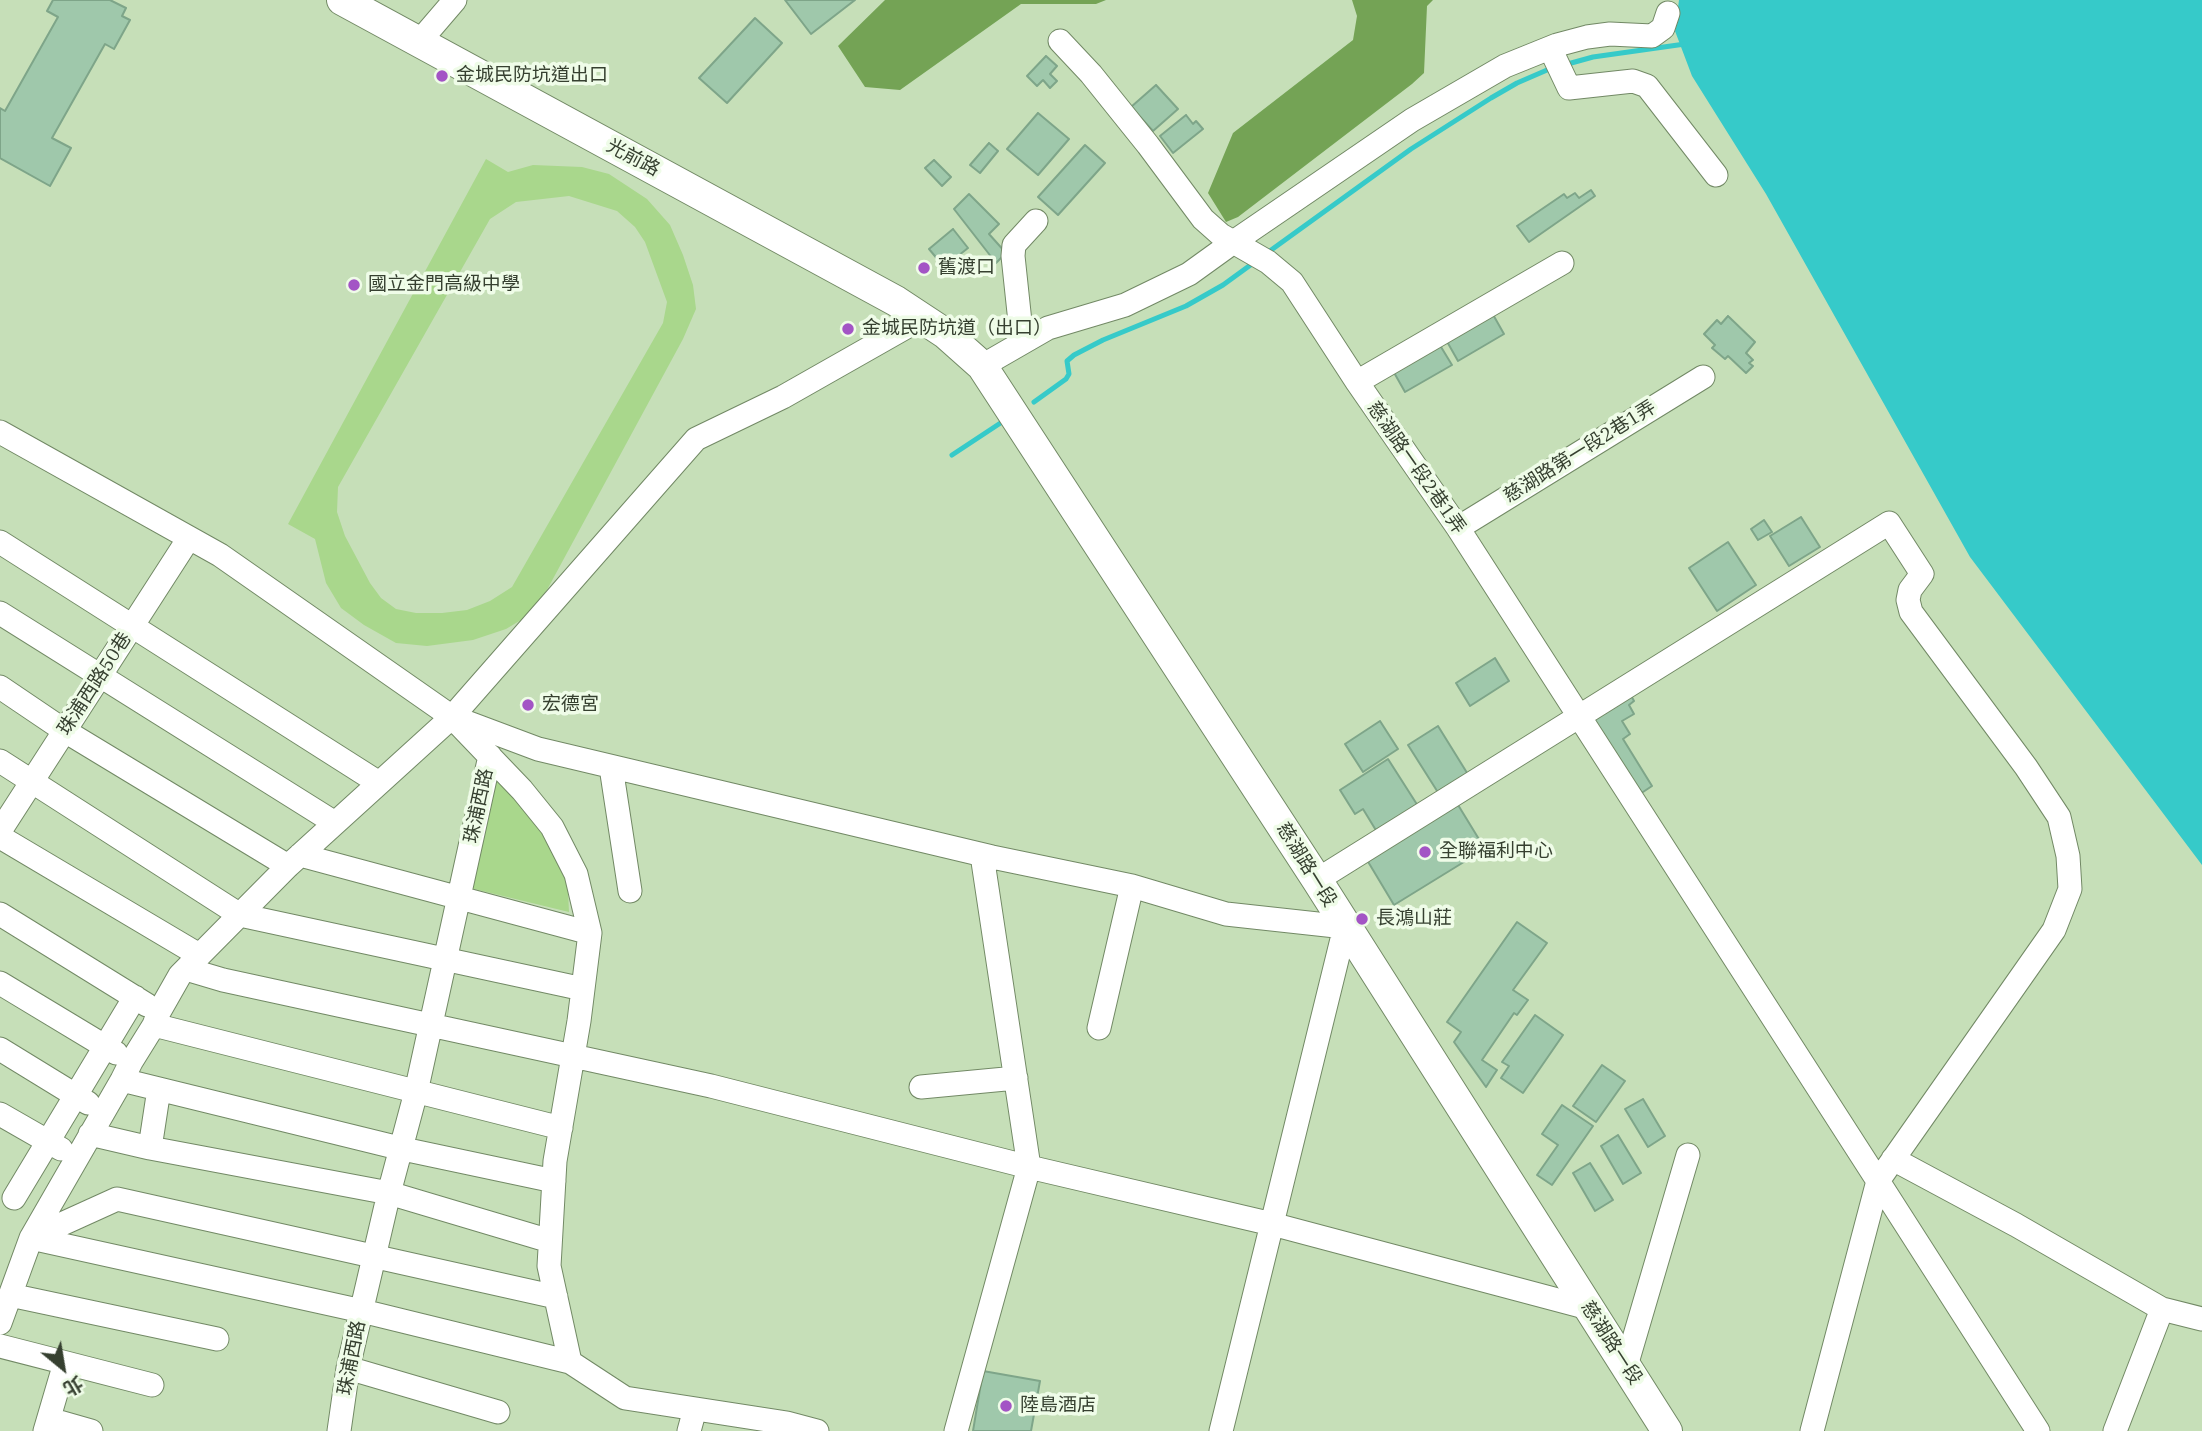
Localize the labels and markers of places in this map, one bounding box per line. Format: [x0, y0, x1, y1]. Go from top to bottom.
place label: 金城民防坑道出口 [456, 65, 608, 87]
marker: 金城民防坑道出口 [434, 68, 450, 84]
place label: 舊渡口 [938, 257, 995, 279]
marker: 舊渡口 [916, 260, 932, 276]
place label: 國立金門高級中學 [368, 274, 520, 296]
marker: 國立金門高級中學 [346, 277, 362, 293]
place label: 金城民防坑道（出口） [862, 318, 1052, 340]
marker: 金城民防坑道（出口） [840, 321, 856, 337]
place label: 宏德宮 [542, 694, 599, 716]
marker: 宏德宮 [520, 697, 536, 713]
place label: 全聯福利中心 [1439, 841, 1553, 863]
marker: 全聯福利中心 [1417, 844, 1433, 860]
place label: 長鴻山莊 [1376, 908, 1452, 930]
marker: 長鴻山莊 [1354, 911, 1370, 927]
place label: 陸島酒店 [1020, 1395, 1096, 1417]
marker: 陸島酒店 [998, 1398, 1014, 1414]

